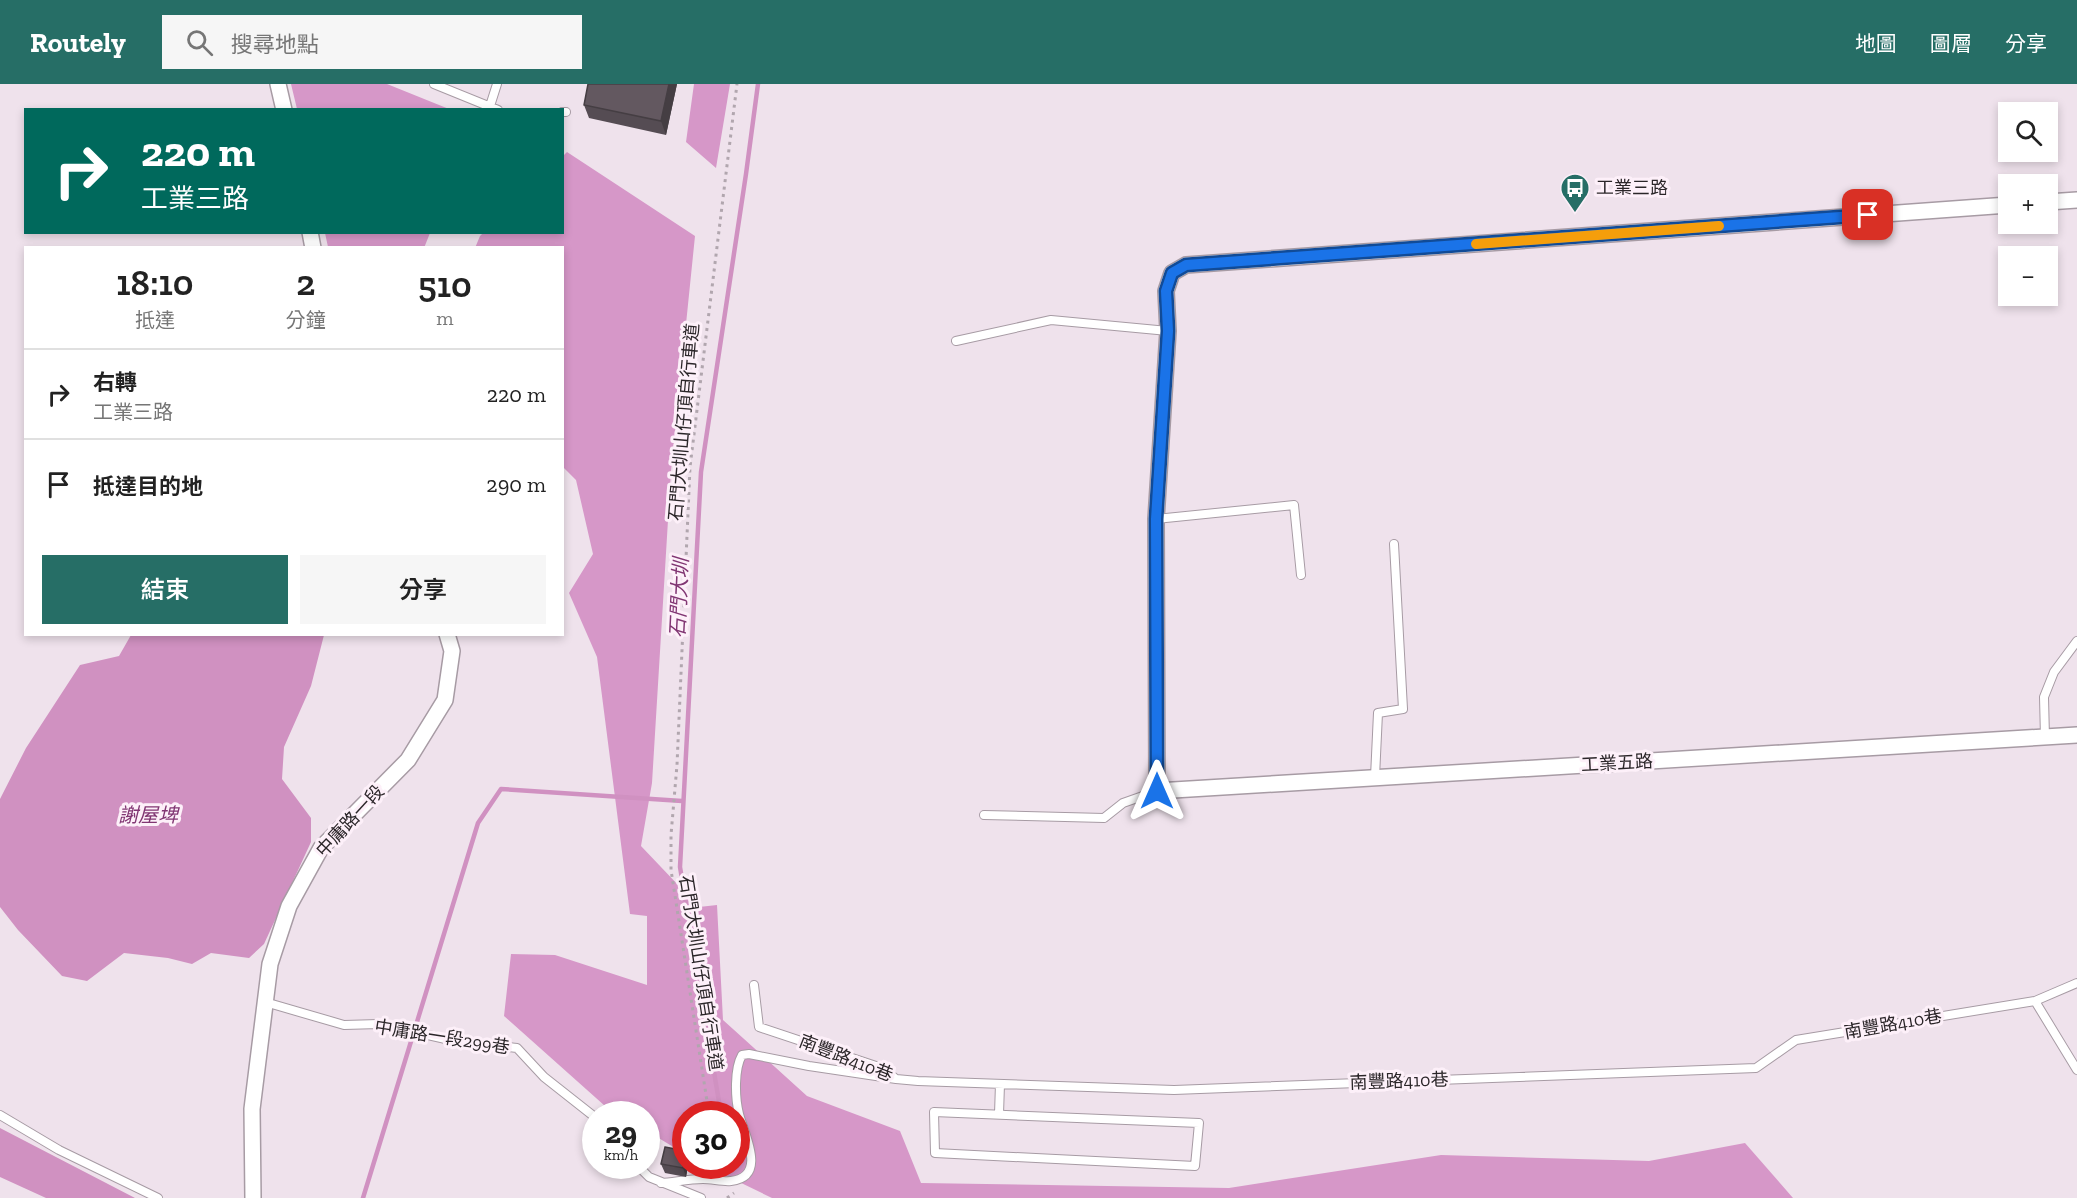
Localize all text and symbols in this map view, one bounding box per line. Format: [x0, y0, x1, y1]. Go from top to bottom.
search box [162, 15, 582, 69]
text: Routely [30, 26, 126, 59]
icon: search [183, 26, 216, 59]
text: 搜尋地點 [231, 31, 319, 58]
text: 地圖 [1855, 31, 1897, 56]
text: 圖層 [1930, 31, 1972, 56]
text: 分享 [2005, 31, 2047, 56]
map controls [1998, 102, 2058, 306]
button: search [1998, 102, 2058, 162]
text: 220 m [141, 126, 255, 177]
icon: right [42, 132, 120, 210]
bus stop icon: 工業三路 [1559, 172, 1591, 214]
button: + [1998, 174, 2058, 234]
place label: 工業三路 [1596, 177, 1668, 199]
text: 工業三路 [141, 183, 249, 215]
pin [1842, 189, 1893, 240]
icon: arrive [1851, 198, 1884, 231]
button: − [1998, 246, 2058, 306]
text: 18:10 [116, 261, 194, 304]
text: 2 [296, 261, 315, 304]
text: 510 [418, 263, 472, 306]
text: m [436, 306, 454, 330]
text: 抵達 [135, 308, 175, 332]
text: 分鐘 [286, 308, 326, 332]
street label: 石門大圳山仔頂自行車道 [664, 322, 704, 522]
text: 右轉 [93, 369, 137, 396]
icon: right [42, 378, 75, 411]
text: 220 m [487, 381, 546, 408]
text: 工業三路 [93, 400, 173, 424]
icon: arrive [42, 468, 75, 501]
text: 290 m [486, 471, 546, 498]
text: 抵達目的地 [93, 473, 203, 500]
water label: 石門大圳 [665, 554, 693, 639]
button: 結束 [42, 555, 288, 624]
button: 分享 [300, 555, 546, 624]
street label: 工業五路 [1580, 750, 1654, 776]
position arrow [1125, 759, 1189, 823]
street label: 中庸路一段 [311, 781, 389, 861]
water label: 謝屋埤 [118, 803, 180, 827]
street label: 石門大圳山仔頂自行車道 [675, 873, 727, 1073]
street label: 南豐路410巷 [1842, 1005, 1944, 1043]
street label: 中庸路一段299巷 [373, 1015, 511, 1059]
street label: 南豐路410巷 [796, 1030, 896, 1086]
street label: 南豐路410巷 [1349, 1068, 1449, 1094]
speed limit sign: 30 [672, 1101, 750, 1179]
text: 29 [605, 1115, 637, 1151]
text: km/h [604, 1146, 638, 1164]

